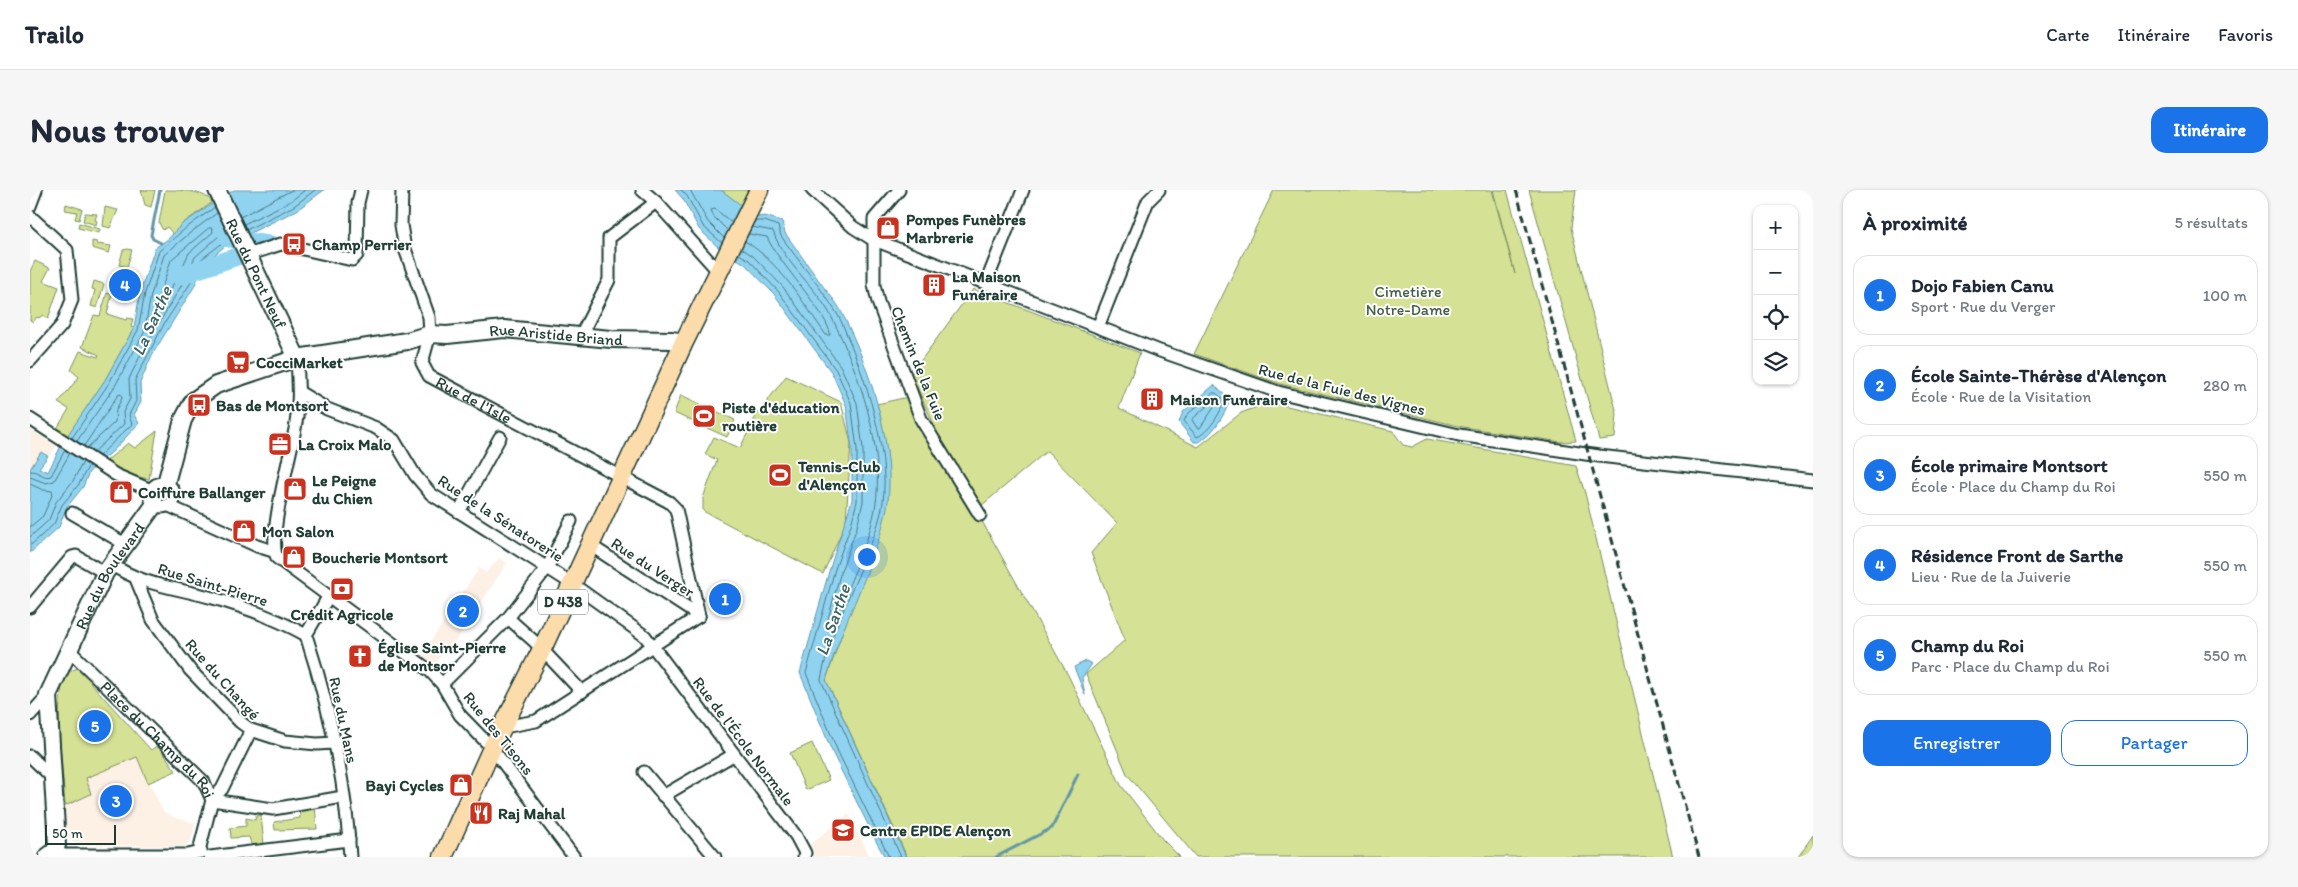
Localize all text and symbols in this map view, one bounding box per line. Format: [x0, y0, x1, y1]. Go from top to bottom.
text: Trailo [25, 20, 84, 49]
text: Carte [2046, 24, 2090, 46]
text: Itinéraire [2118, 24, 2190, 46]
text: Favoris [2218, 24, 2273, 46]
button: Itinéraire [2151, 107, 2268, 153]
text: Nous trouver [30, 109, 224, 151]
map controls [1753, 205, 1798, 385]
button: + [1753, 205, 1798, 250]
place label: Pompes Funèbres Marbrerie [906, 210, 1026, 247]
text: À proximité [1863, 210, 1968, 235]
text: 5 résultats [2174, 213, 2248, 232]
street label: Rue du Pont Neuf [222, 215, 291, 332]
shop icon: Pompes Funèbres Marbrerie [875, 215, 901, 241]
bus stop icon: Champ Perrier [281, 231, 307, 257]
place label: Champ Perrier [312, 235, 412, 255]
button: − [1753, 250, 1798, 295]
pin: 4 [109, 266, 141, 304]
place label: La Maison Funéraire [952, 267, 1021, 304]
building icon: La Maison Funéraire [921, 272, 947, 298]
text: Dojo Fabien Canu [1911, 274, 2054, 297]
water label: La Sarthe [127, 282, 178, 359]
park label: Cimetière Notre-Dame [1366, 282, 1450, 319]
text: 1 [1876, 286, 1884, 305]
text: 100 m [2203, 286, 2247, 305]
button: locate [1753, 295, 1798, 340]
text: Sport · Rue du Verger [1911, 297, 2055, 316]
street label: Chemin de la Fuie [887, 303, 950, 423]
street label: Rue Aristide Briand [488, 320, 623, 349]
button: layers [1753, 340, 1798, 385]
supermarket icon: CocciMarket [225, 349, 251, 375]
place label: CocciMarket [256, 353, 343, 372]
street label: Rue de la Fuie des Vignes [1257, 360, 1427, 419]
text: École Sainte-Thérèse d'Alençon [1911, 364, 2166, 387]
street label: Rue de l'Isle [433, 372, 515, 428]
text: 2 [1876, 376, 1884, 395]
text: 280 m [2203, 376, 2247, 395]
building icon: Maison Funéraire [1139, 386, 1165, 412]
text: École · Rue de la Visitation [1911, 387, 2091, 406]
place label: Maison Funéraire [1170, 390, 1288, 409]
bus stop icon: Bas de Montsort [186, 392, 212, 418]
place label: Bas de Montsort [216, 396, 329, 415]
place label: Piste d'éducation routière [722, 398, 840, 435]
sports icon: Piste d'éducation routière [691, 403, 717, 429]
office icon: La Croix Malo [267, 431, 293, 457]
place label: La Croix Malo [298, 435, 391, 454]
text: École primaire Montsort [1911, 454, 2108, 477]
place label: Tennis-Club d'Alençon [797, 457, 880, 495]
sports icon: Tennis-Club d'Alençon [767, 462, 793, 488]
text: 3 [1876, 466, 1884, 485]
text: 550 m [2203, 466, 2247, 485]
place label: Le Peigne du Chien [312, 471, 377, 508]
street label: Rue de la Sénatorerie [434, 471, 567, 566]
shop icon: Le Peigne du Chien [282, 476, 308, 502]
text: École · Place du Champ du Roi [1911, 477, 2116, 496]
shop icon: Coiffure Ballanger [108, 479, 134, 505]
place label: Coiffure Ballanger [138, 483, 266, 503]
street label: Rue du Boulevard [71, 518, 149, 632]
shop icon: Mon Salon [231, 518, 257, 544]
place label: Mon Salon [262, 522, 335, 541]
street label: Rue du Verger [607, 533, 699, 602]
shop icon: Boucherie Montsort [281, 544, 307, 570]
your location [854, 544, 880, 570]
text: Résidence Front de Sarthe [1911, 544, 2123, 567]
place label: Boucherie Montsort [312, 548, 448, 567]
text: 4 [1875, 556, 1885, 575]
text: 550 m [2203, 556, 2247, 575]
street label: Rue Saint-Pierre [156, 559, 270, 610]
text: Lieu · Rue de la Juiverie [1911, 567, 2071, 586]
bank icon: Crédit Agricole [329, 576, 355, 602]
pin: 1 [709, 580, 741, 618]
water label: La Sarthe [811, 580, 856, 658]
road number: D 438 [538, 590, 588, 614]
pin: 2 [447, 592, 479, 630]
place label: Crédit Agricole [291, 605, 394, 625]
text: Champ du Roi [1911, 634, 2024, 657]
street label: Rue du Changé [181, 635, 264, 724]
place label: Église Saint-Pierre de Montsor [378, 638, 507, 675]
church icon: Église Saint-Pierre de Montsor [347, 643, 373, 669]
text: 5 [1876, 646, 1884, 665]
text: 550 m [2203, 646, 2247, 665]
text: Parc · Place du Champ du Roi [1911, 657, 2110, 676]
street label: Rue de l'École Normale [689, 673, 798, 810]
street label: Rue du Mans [325, 675, 362, 765]
street label: Place du Champ du Roi [96, 677, 219, 801]
street label: Rue des Tisons [459, 688, 538, 779]
pin: 5 [79, 707, 111, 745]
button: Enregistrer [1863, 720, 2051, 766]
button: Partager [2061, 720, 2248, 766]
shop icon: Bayi Cycles [448, 772, 474, 798]
place label: Bayi Cycles [366, 776, 444, 796]
pin: 3 [100, 782, 132, 820]
restaurant icon: Raj Mahal [468, 800, 494, 826]
place label: Raj Mahal [498, 804, 566, 824]
school or university icon: Centre EPIDE Alençon [830, 817, 856, 843]
place label: Centre EPIDE Alençon [860, 821, 1012, 841]
scale bar [45, 822, 116, 845]
text: 50 m [52, 825, 83, 842]

